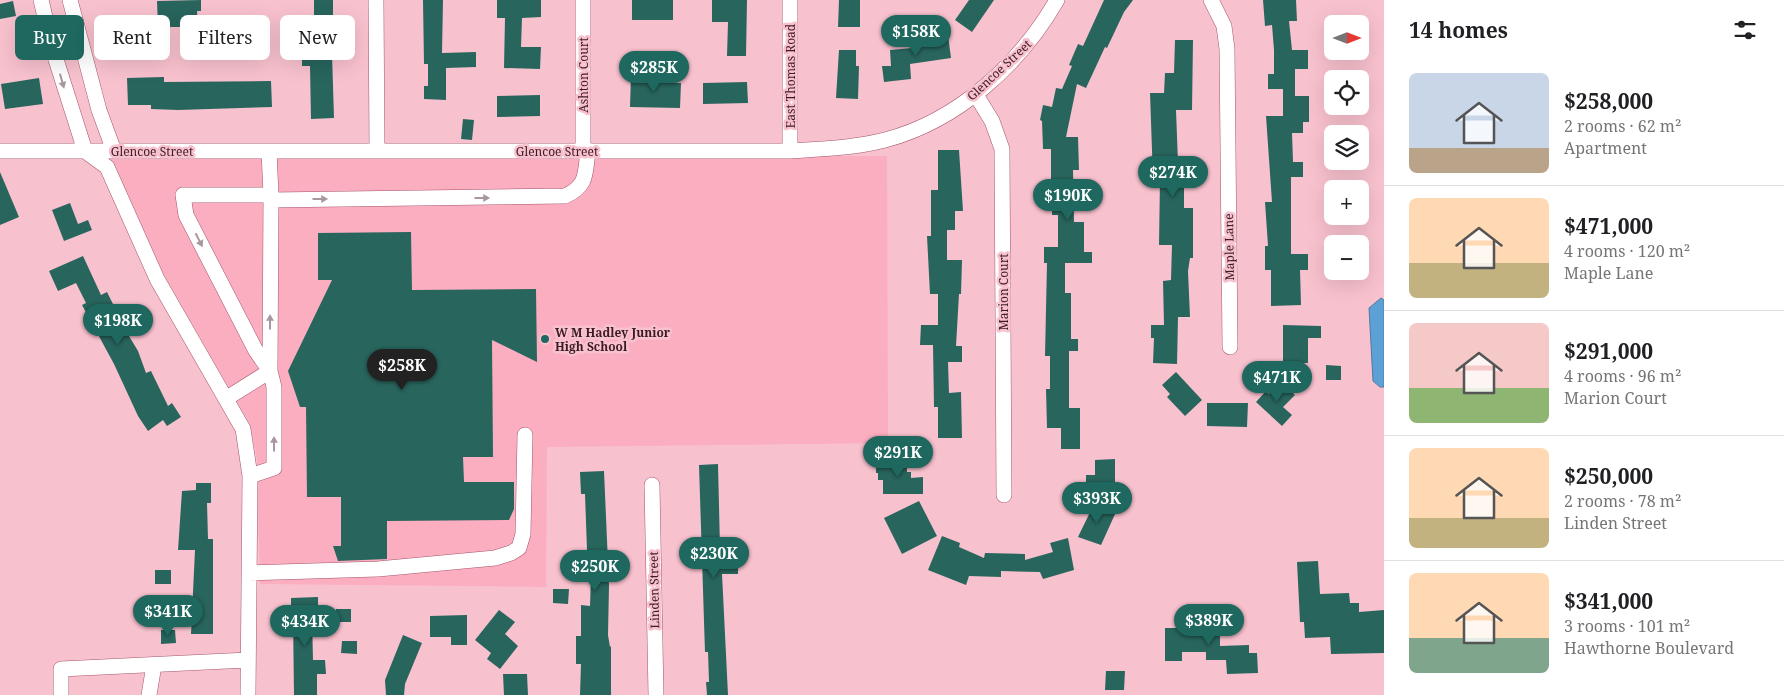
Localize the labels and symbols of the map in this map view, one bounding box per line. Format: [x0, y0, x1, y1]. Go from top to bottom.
pin: $158K [881, 15, 951, 57]
north arrow [1324, 15, 1369, 60]
street label: East Thomas Road [782, 23, 799, 128]
street label: Glencoe Street [963, 36, 1035, 104]
street label: Ashton Court [575, 37, 592, 113]
pin: $285K [619, 51, 689, 93]
one-way arrow [59, 74, 67, 89]
street label: Glencoe Street [111, 143, 193, 160]
street label: Glencoe Street [516, 143, 598, 160]
pin: $274K [1138, 156, 1208, 198]
pin: $190K [1033, 178, 1103, 221]
one-way arrow [474, 194, 490, 202]
one-way arrow [312, 195, 328, 203]
street label: Maple Lane [1220, 213, 1238, 281]
one-way arrow [195, 233, 203, 247]
street label: Marion Court [995, 253, 1012, 331]
pin: $198K [83, 304, 153, 346]
one-way arrow [266, 314, 274, 330]
place label: W M Hadley Junior High School [555, 324, 671, 355]
marker: W M Hadley Junior High School [539, 333, 551, 345]
pin: $258K [367, 348, 437, 391]
pin: $471K [1242, 360, 1312, 403]
one-way arrow [270, 436, 278, 452]
pin: $291K [863, 436, 933, 478]
pin: $393K [1062, 482, 1132, 524]
pin: $230K [679, 536, 749, 579]
pin: $250K [560, 550, 630, 592]
street label: Linden Street [645, 551, 663, 629]
pin: $341K [133, 594, 203, 637]
pin: $434K [270, 604, 340, 647]
pin: $389K [1174, 604, 1244, 646]

